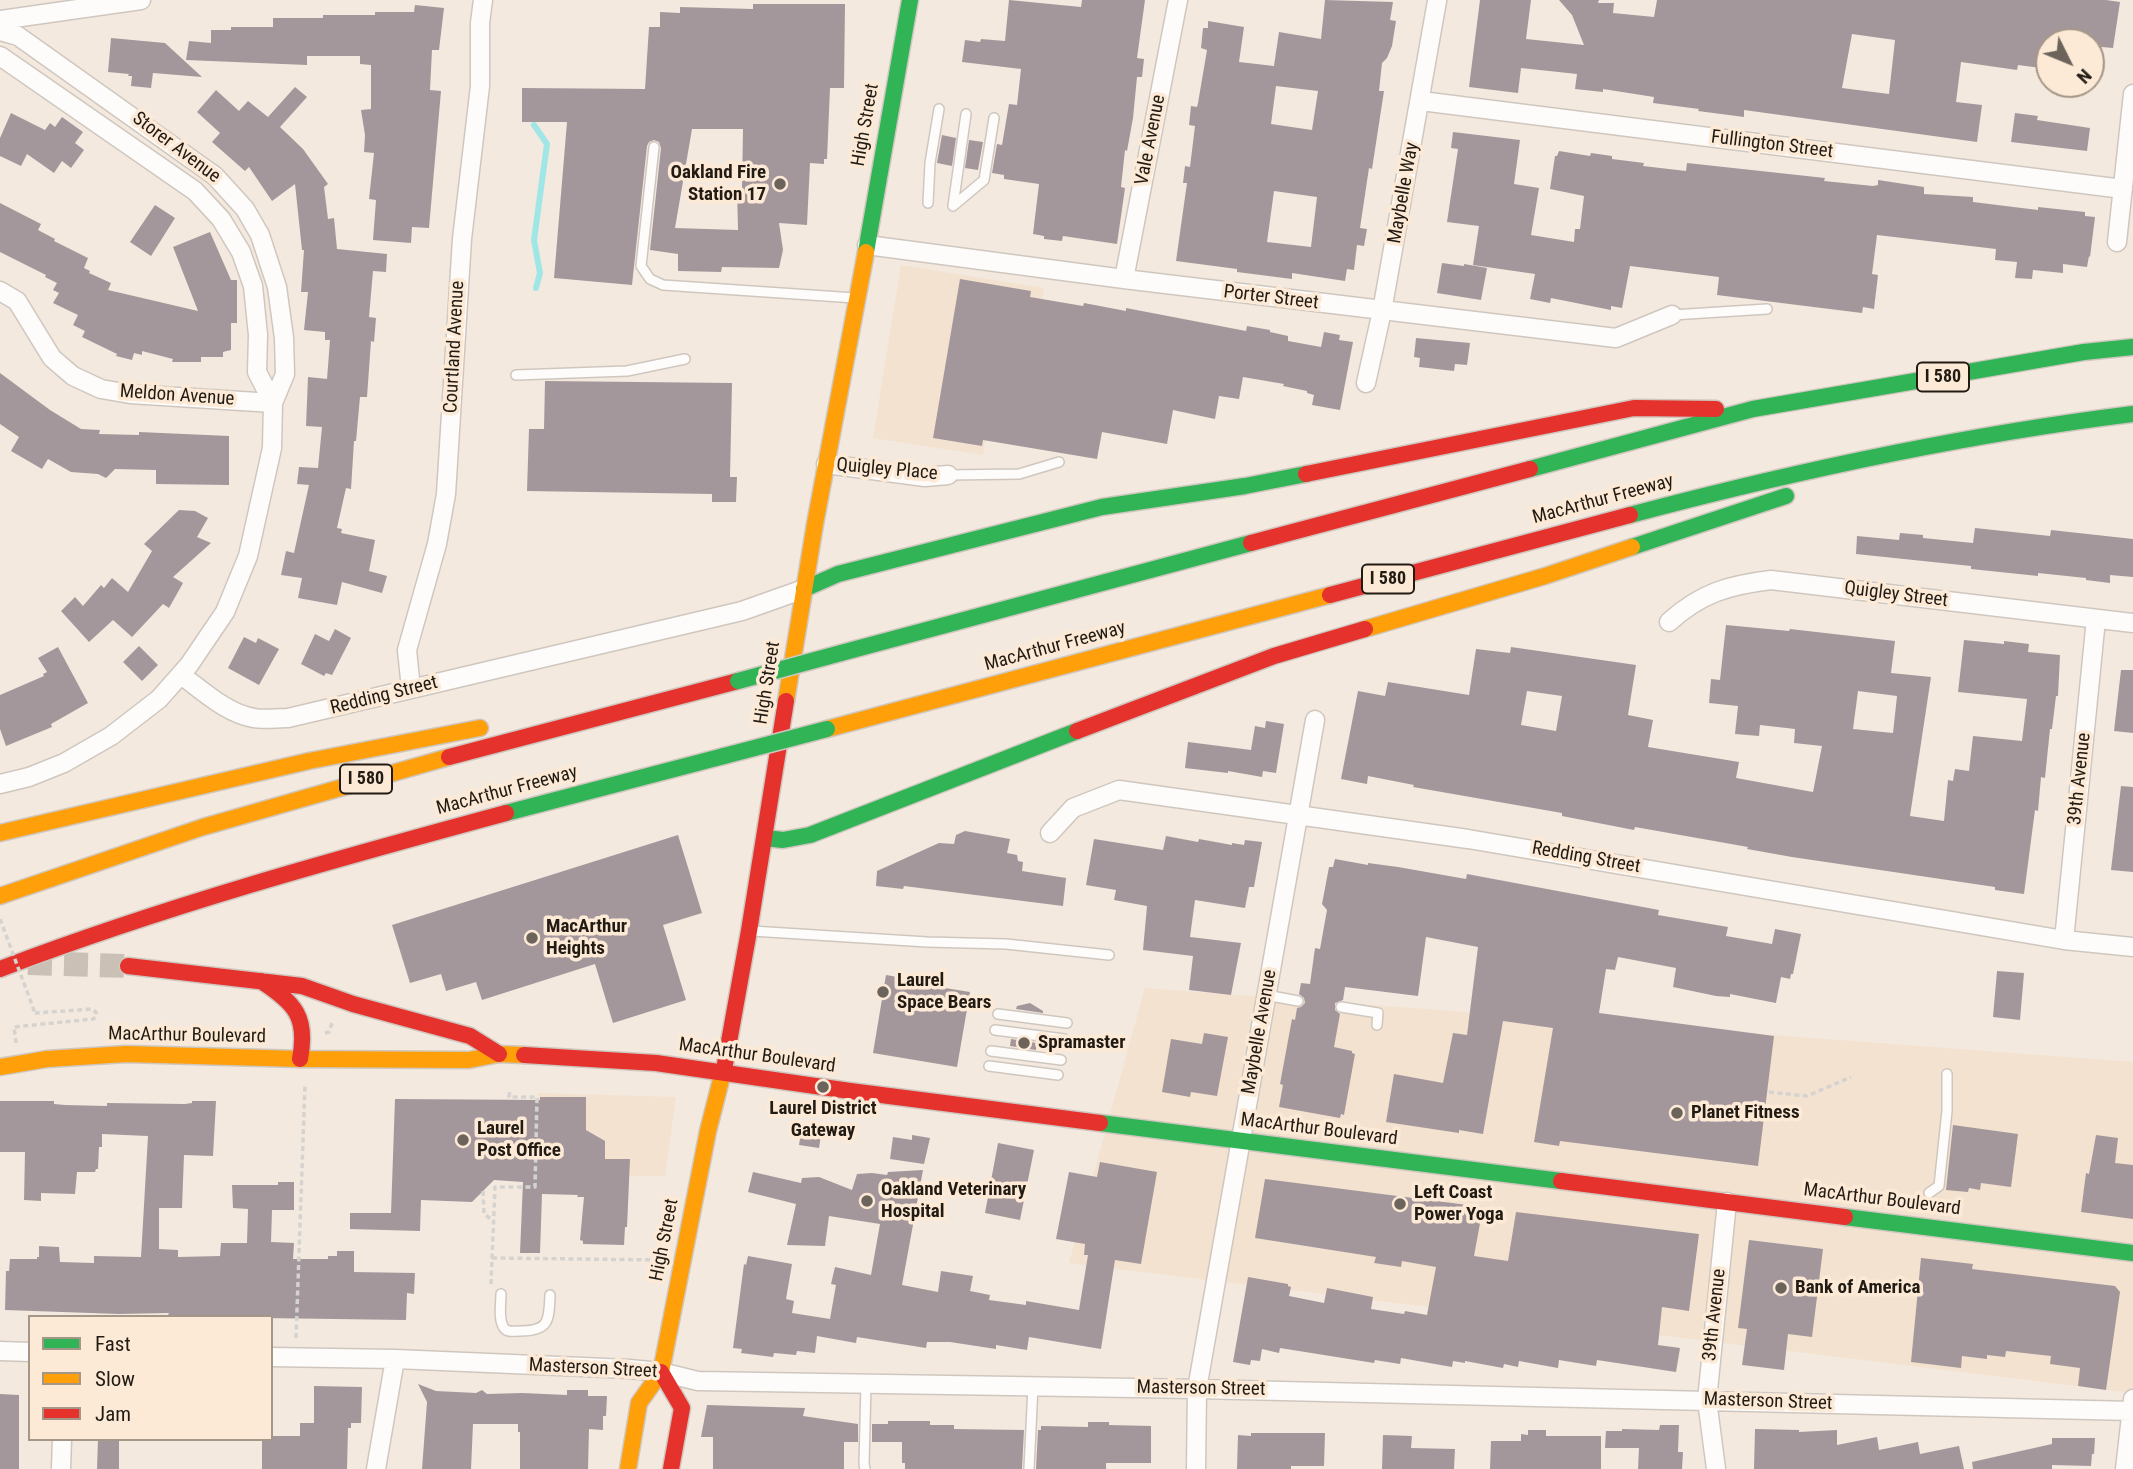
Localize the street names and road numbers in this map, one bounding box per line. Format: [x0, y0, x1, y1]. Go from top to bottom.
street label: High Street [848, 82, 884, 168]
street label: Vale Avenue [1131, 93, 1171, 187]
street label: Storer Avenue [128, 108, 224, 188]
street label: Fullington Street [1710, 126, 1834, 164]
street label: Maybelle Way [1384, 141, 1424, 245]
street label: Courtland Avenue [440, 280, 470, 414]
street label: Porter Street [1222, 281, 1320, 315]
road number: I 580 [1917, 362, 1969, 391]
street label: Meldon Avenue [119, 381, 235, 411]
street label: Quigley Place [835, 454, 939, 486]
street label: MacArthur Freeway [1530, 470, 1676, 530]
road number: I 580 [1362, 564, 1414, 594]
street label: Quigley Street [1843, 577, 1949, 613]
street label: MacArthur Freeway [982, 617, 1128, 677]
street label: High Street [750, 640, 786, 726]
street label: Redding Street [328, 672, 440, 720]
street label: 39th Avenue [2064, 732, 2096, 826]
street label: MacArthur Freeway [434, 761, 580, 821]
road number: I 580 [340, 764, 392, 794]
street label: Redding Street [1530, 837, 1642, 879]
street label: Maybelle Avenue [1238, 968, 1282, 1096]
street label: MacArthur Boulevard [108, 1023, 266, 1049]
street label: MacArthur Boulevard [677, 1034, 837, 1078]
street label: MacArthur Boulevard [1239, 1109, 1399, 1151]
street label: MacArthur Boulevard [1802, 1179, 1962, 1221]
street label: High Street [646, 1197, 684, 1283]
street label: 39th Avenue [1699, 1268, 1731, 1362]
street label: Masterson Street [528, 1354, 658, 1384]
street label: Masterson Street [1136, 1376, 1266, 1402]
street label: Masterson Street [1703, 1388, 1833, 1416]

